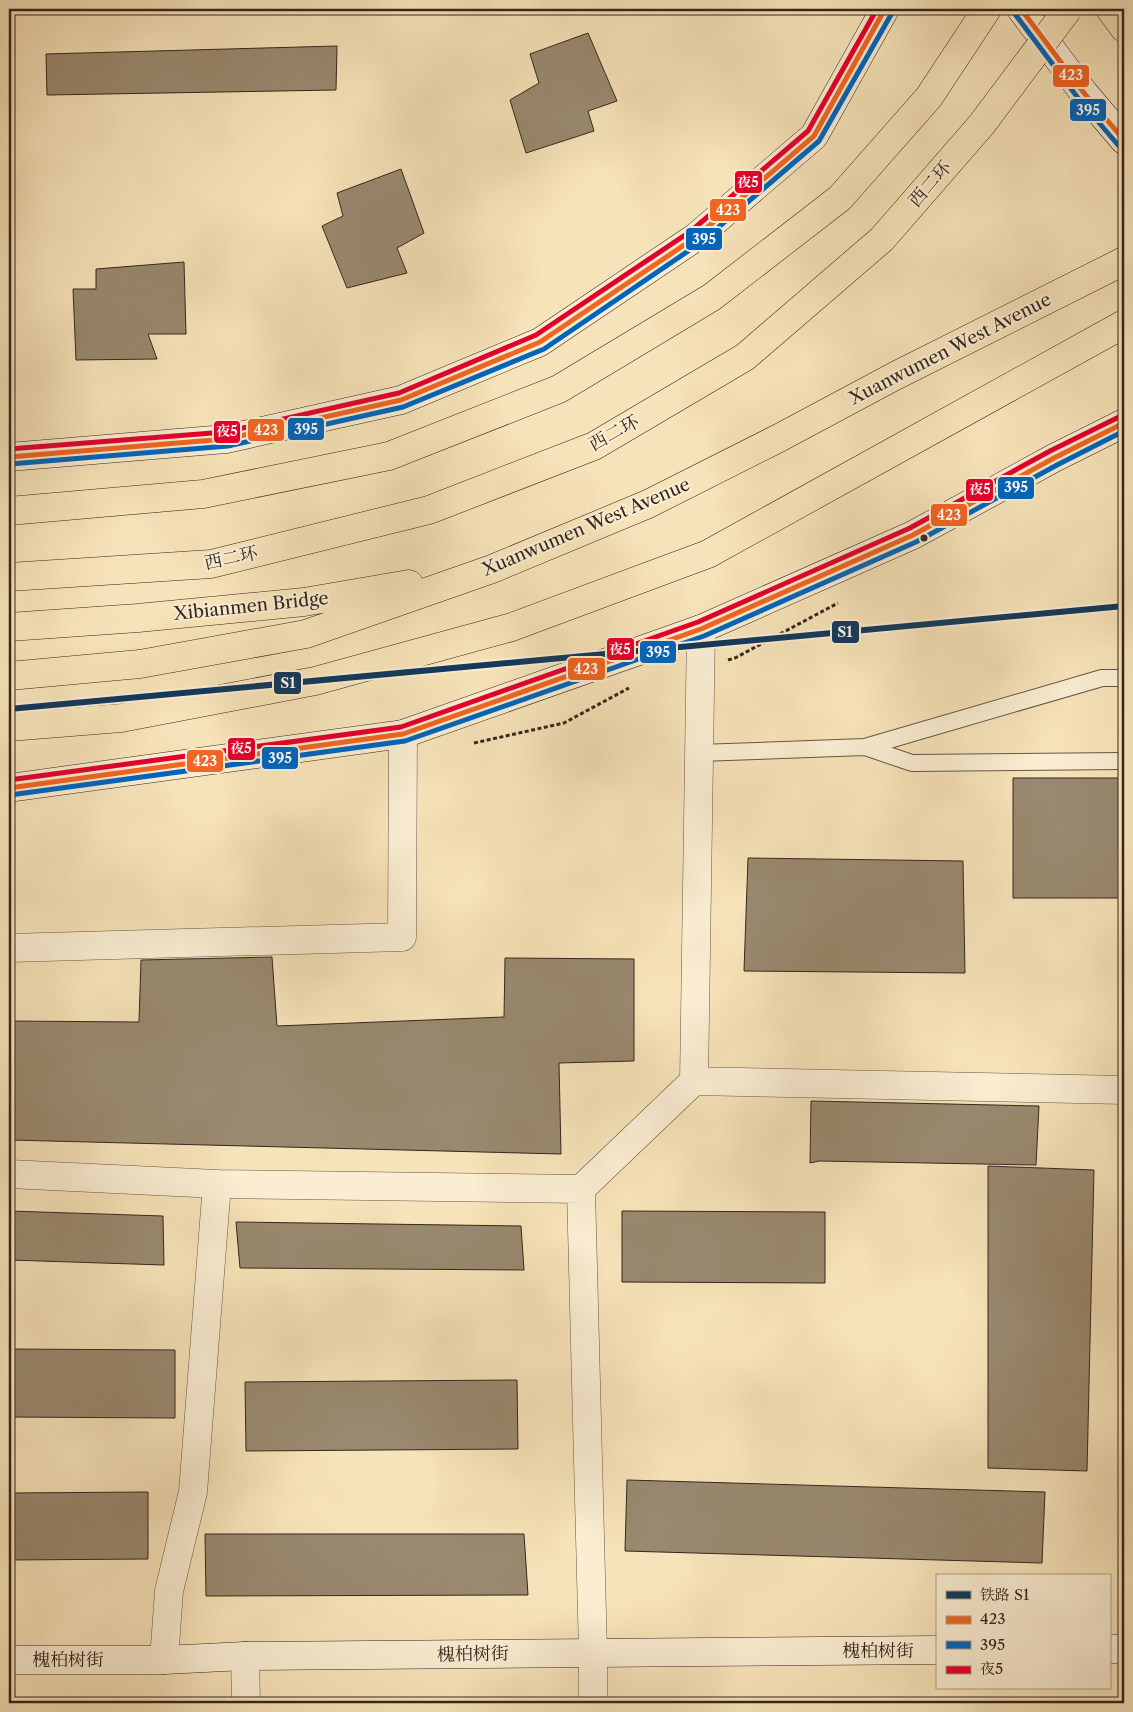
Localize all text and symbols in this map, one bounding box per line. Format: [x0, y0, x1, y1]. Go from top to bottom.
line badge: 423 [1052, 64, 1090, 88]
text: 423 [1059, 66, 1083, 84]
line badge: 395 [1069, 98, 1107, 122]
text: 395 [1076, 101, 1100, 119]
street label: 西二环 [904, 156, 956, 212]
line badge: 夜5 [734, 170, 763, 194]
text: 夜5 [737, 173, 759, 191]
line badge: 423 [709, 198, 747, 222]
text: 423 [716, 201, 740, 219]
line badge: 395 [685, 227, 723, 251]
text: 395 [692, 230, 716, 248]
street label: Xuanwumen West Avenue [844, 288, 1055, 410]
street label: 西二环 [585, 410, 643, 456]
line badge: 395 [287, 417, 325, 441]
line badge: 423 [247, 418, 285, 442]
line badge: 夜5 [213, 420, 241, 444]
text: 395 [294, 420, 318, 438]
text: 423 [254, 421, 278, 439]
text: 夜5 [216, 422, 238, 440]
street label: Xuanwumen West Avenue [478, 473, 693, 581]
line badge: 395 [997, 476, 1035, 500]
line badge: 夜5 [965, 478, 994, 502]
text: 395 [1004, 478, 1028, 496]
text: 夜5 [969, 480, 991, 498]
line badge: 423 [930, 503, 968, 527]
text: 423 [937, 506, 961, 524]
unlabelled marker [919, 533, 929, 543]
street label: 西二环 [202, 542, 260, 574]
street label: Xibianmen Bridge [171, 587, 330, 625]
line badge: S1 [831, 620, 860, 644]
text: S1 [837, 623, 853, 641]
line badge: 夜5 [606, 637, 635, 661]
text: 夜5 [609, 640, 631, 658]
line badge: 395 [639, 640, 677, 664]
text: 395 [646, 643, 670, 661]
line badge: 423 [567, 657, 606, 681]
text: 423 [574, 660, 598, 678]
line badge: S1 [273, 671, 302, 695]
text: S1 [280, 674, 296, 692]
line badge: 夜5 [227, 737, 256, 761]
text: 夜5 [230, 739, 252, 757]
line badge: 395 [261, 746, 299, 770]
line badge: 423 [186, 749, 224, 773]
text: 395 [268, 749, 292, 767]
text: 423 [193, 752, 217, 770]
legend [936, 1574, 1110, 1690]
text: 铁路 S1 [980, 1585, 1030, 1604]
text: 423 [980, 1609, 1006, 1628]
text: 395 [980, 1635, 1005, 1654]
street label: 槐柏树街 [842, 1640, 914, 1662]
street label: 槐柏树街 [437, 1642, 509, 1666]
street label: 槐柏树街 [32, 1649, 104, 1671]
text: 夜5 [980, 1659, 1003, 1678]

